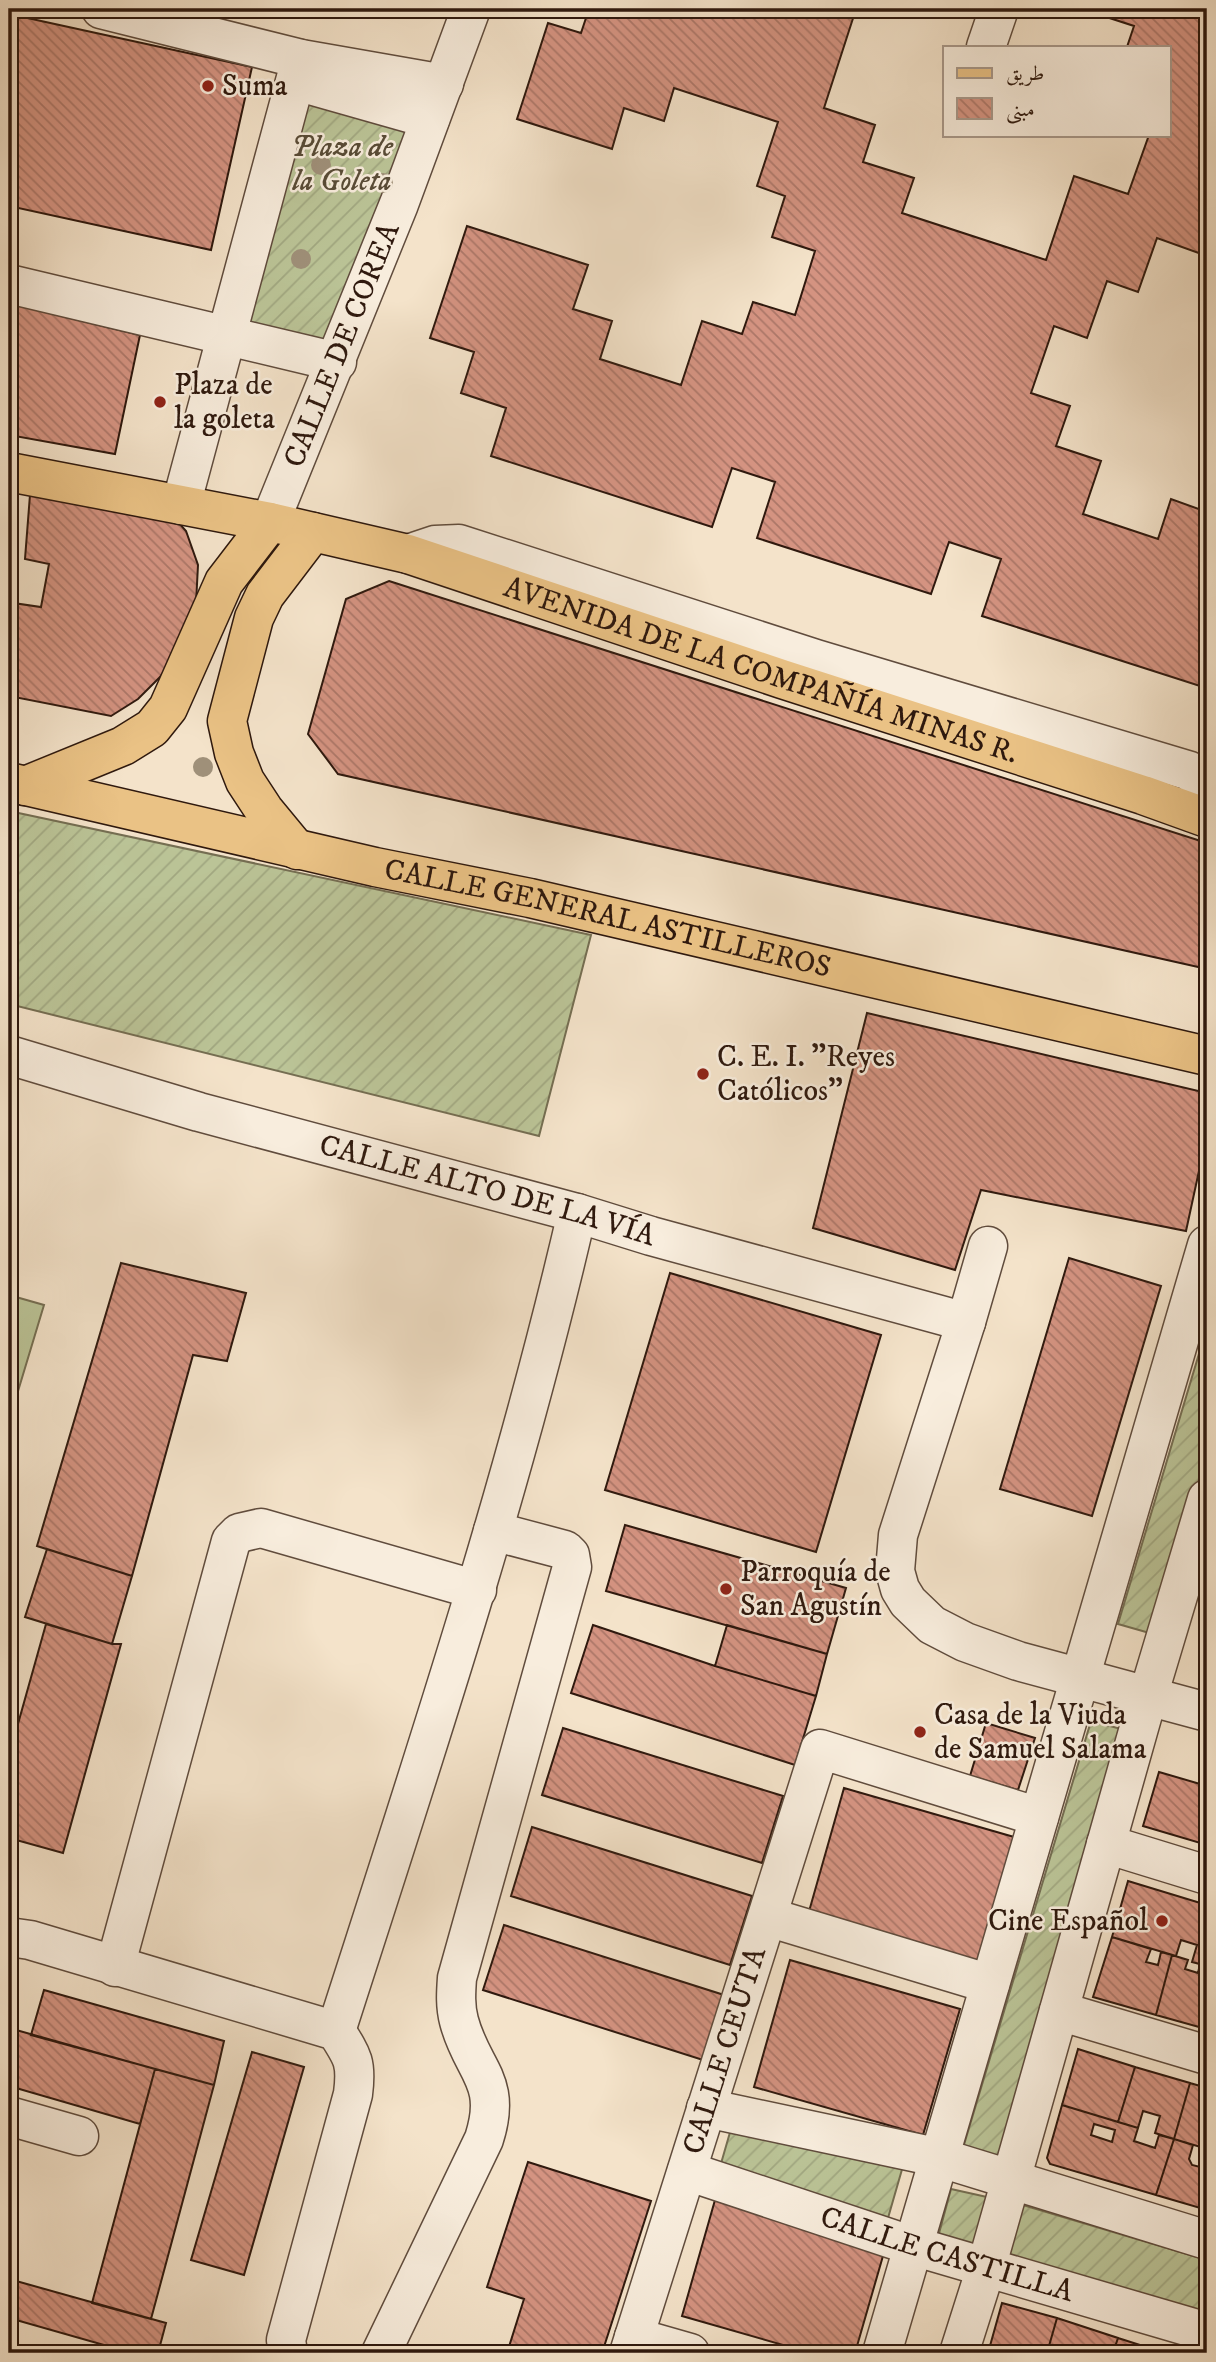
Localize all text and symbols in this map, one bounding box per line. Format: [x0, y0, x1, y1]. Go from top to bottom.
legend [943, 46, 1170, 136]
text: طريق [1006, 61, 1044, 87]
place label: Suma [222, 68, 288, 105]
marker: Suma [200, 78, 216, 94]
text: مبنى [1006, 97, 1035, 124]
park label: Plaza de la Goleta [291, 129, 394, 200]
street label: CALLE DE COREA [276, 216, 408, 473]
place label: Plaza de la goleta [174, 367, 275, 438]
marker: Plaza de la goleta [152, 394, 168, 410]
street label: AVENIDA DE LA COMPAÑÍA MINAS R. [499, 569, 1023, 772]
street label: CALLE GENERAL ASTILLEROS [381, 851, 835, 986]
place label: C. E. I. "Reyes Católicos" [717, 1039, 895, 1110]
marker: C. E. I. "Reyes Católicos" [695, 1066, 711, 1082]
street label: CALLE ALTO DE LA VÍA [315, 1126, 660, 1255]
place label: Parroquía de San Agustín [740, 1554, 891, 1625]
marker: Parroquía de San Agustín [718, 1581, 734, 1597]
place label: Casa de la Viuda de Samuel Salama [934, 1697, 1147, 1768]
marker: Casa de la Viuda de Samuel Salama [912, 1724, 928, 1740]
place label: Cine Español [988, 1903, 1148, 1940]
marker: Cine Español [1154, 1913, 1170, 1929]
street label: CALLE CEUTA [674, 1942, 775, 2159]
street label: CALLE CASTILLA [816, 2198, 1079, 2311]

